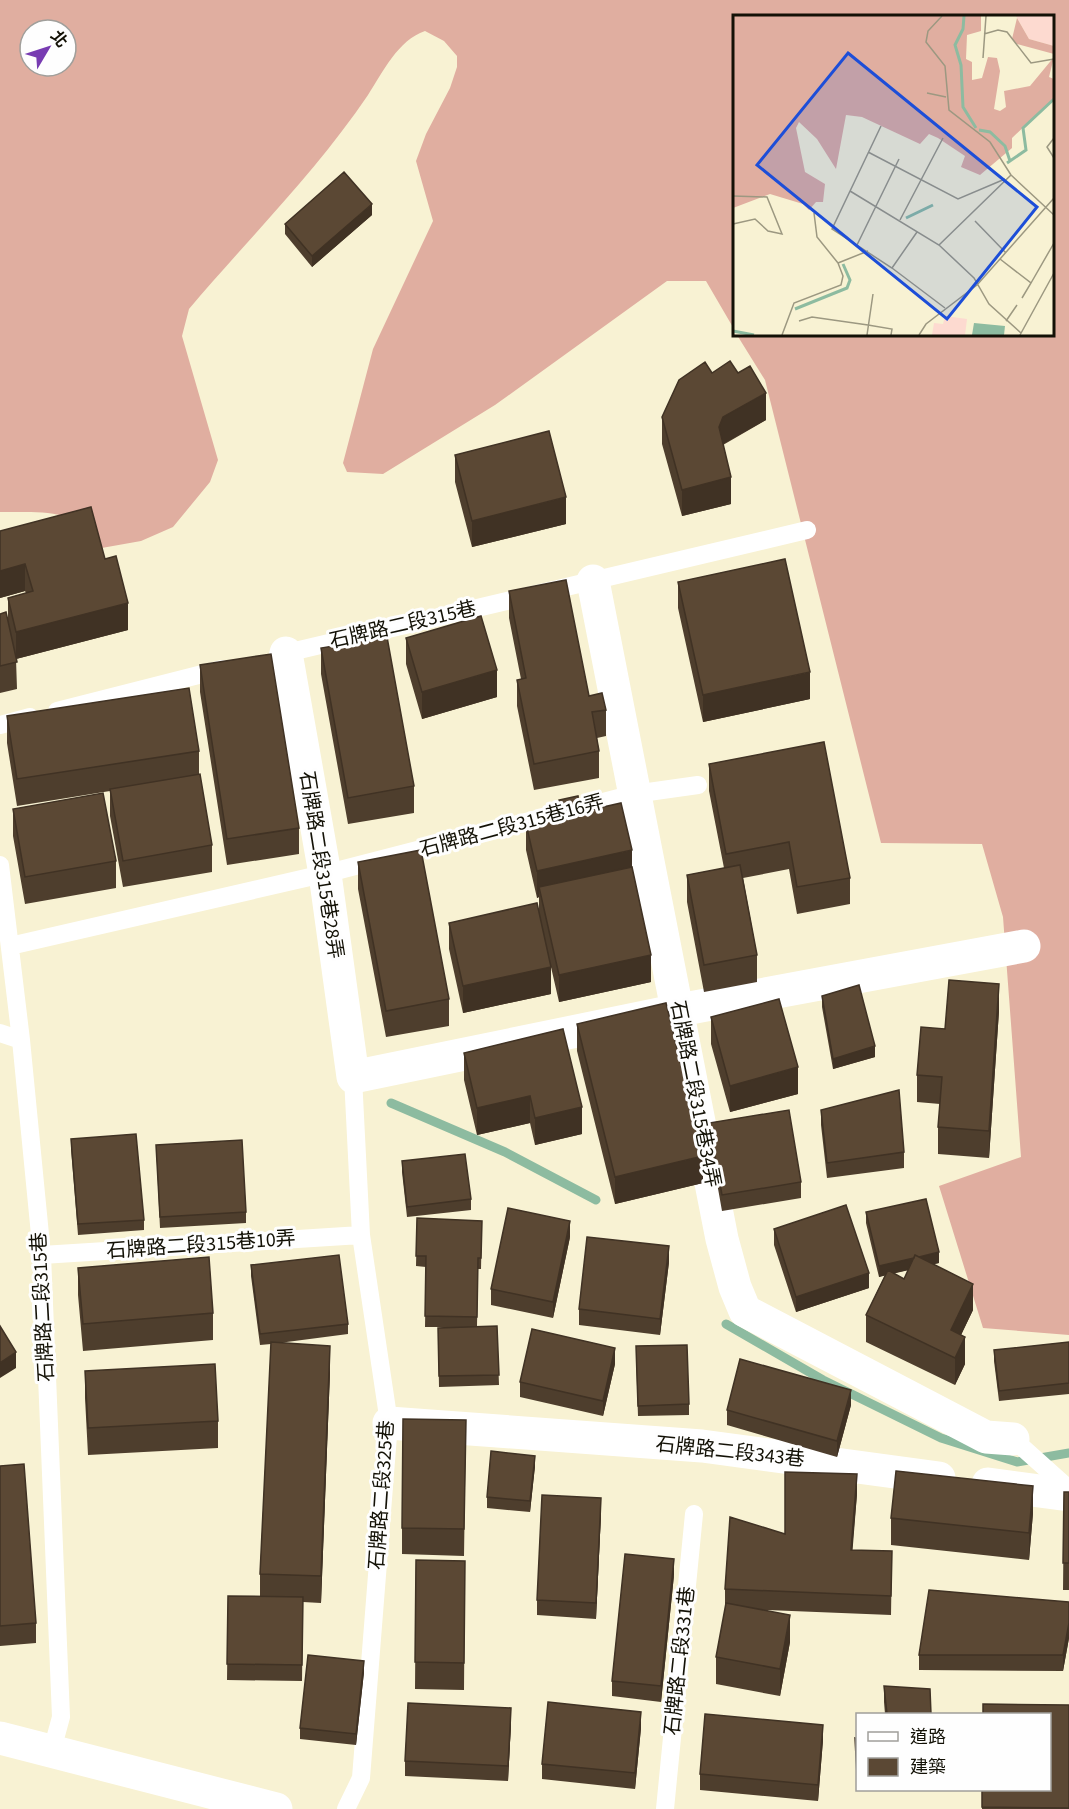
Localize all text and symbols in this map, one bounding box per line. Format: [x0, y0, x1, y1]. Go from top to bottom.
inset map [733, 15, 1054, 336]
north arrow [18, 18, 78, 78]
text: 北 [45, 26, 72, 52]
street label: 石牌路二段315巷 [327, 595, 479, 655]
street label: 石牌路二段315巷28弄 [292, 769, 350, 961]
street label: 石牌路二段315巷16弄 [417, 788, 607, 864]
street label: 石牌路二段315巷34弄 [663, 998, 727, 1190]
street label: 石牌路二段315巷10弄 [105, 1224, 297, 1266]
street label: 石牌路二段315巷 [25, 1231, 61, 1383]
street label: 石牌路二段325巷 [363, 1419, 401, 1571]
street label: 石牌路二段343巷 [654, 1430, 806, 1474]
street label: 石牌路二段331巷 [658, 1585, 702, 1737]
legend [856, 1713, 1051, 1791]
text: 道路 [910, 1725, 946, 1750]
text: 建築 [910, 1755, 946, 1780]

